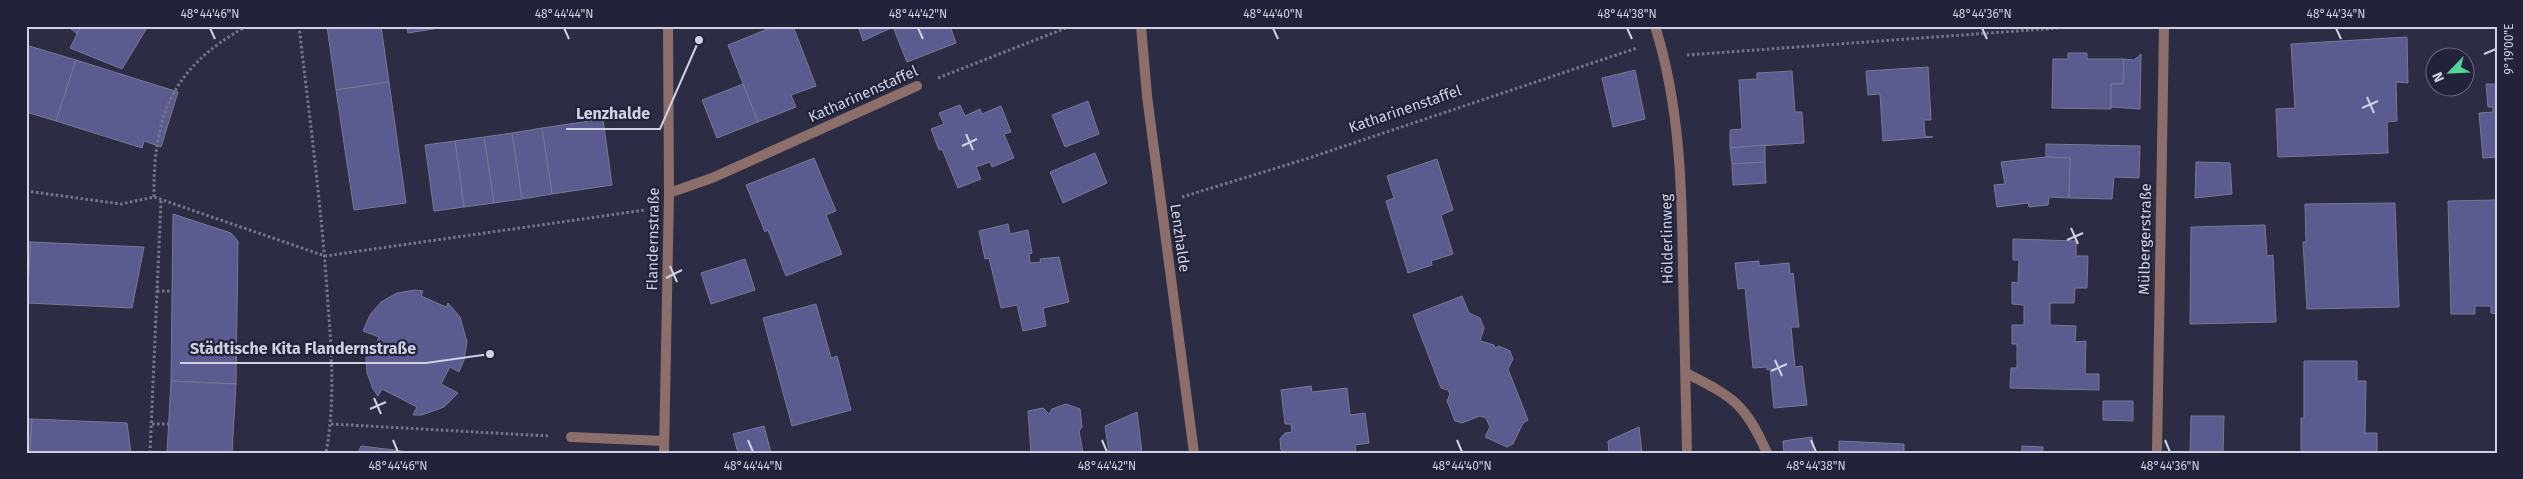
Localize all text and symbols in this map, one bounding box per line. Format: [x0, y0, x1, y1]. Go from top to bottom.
text: 48°44'46"N [180, 7, 240, 21]
text: 48°44'44"N [535, 7, 593, 21]
text: 48°44'42"N [889, 7, 947, 21]
text: 48°44'40"N [1243, 7, 1303, 21]
text: 48°44'38"N [1597, 7, 1657, 21]
text: 48°44'36"N [1952, 7, 2012, 21]
text: 48°44'34"N [2307, 7, 2365, 21]
text: 9°19'00"E [2502, 23, 2516, 75]
north arrow [2426, 48, 2476, 98]
street label: Katharinenstaffel [805, 62, 921, 126]
text: N [2429, 69, 2448, 85]
street label: Katharinenstaffel [1346, 81, 1464, 137]
callout: Lenzhalde [566, 98, 660, 129]
text: Lenzhalde [576, 104, 650, 123]
street label: Mülbergerstraße [2135, 183, 2155, 295]
street label: Flandernstraße [643, 187, 663, 291]
street label: Hölderlinweg [1657, 193, 1677, 284]
street label: Lenzhalde [1166, 203, 1194, 273]
callout: Städtische Kita Flandernstraße [180, 332, 426, 363]
text: Städtische Kita Flandernstraße [190, 339, 416, 358]
text: 48°44'46"N [368, 459, 428, 473]
text: 48°44'44"N [724, 459, 782, 473]
text: 48°44'42"N [1078, 459, 1136, 473]
text: 48°44'40"N [1432, 459, 1492, 473]
text: 48°44'38"N [1786, 459, 1846, 473]
text: 48°44'36"N [2140, 459, 2200, 473]

